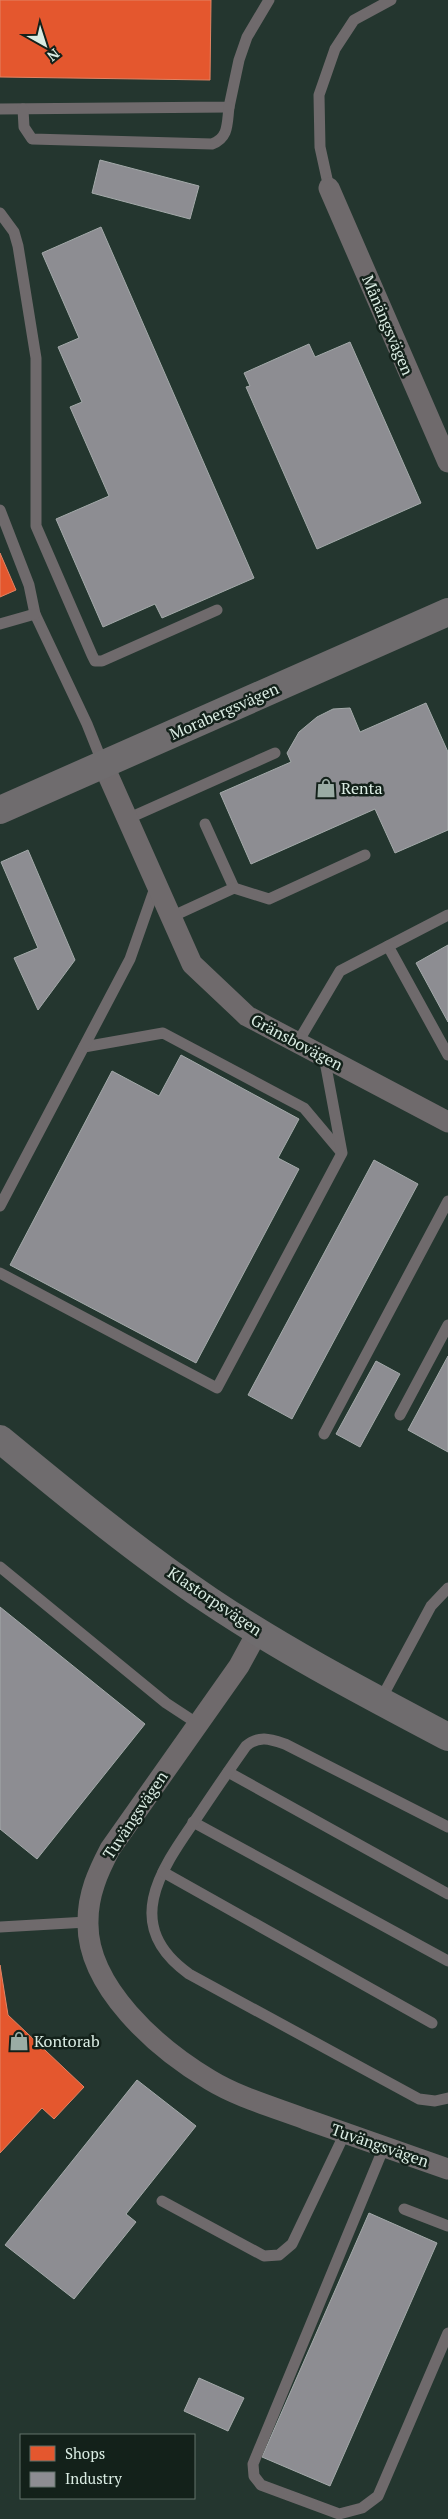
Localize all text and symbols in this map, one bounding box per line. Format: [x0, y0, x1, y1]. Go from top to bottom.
north arrow [20, 20, 70, 70]
text: N [43, 45, 64, 66]
street label: Månängsvägen [357, 272, 419, 379]
street label: Morabergsvägen [166, 677, 283, 745]
shop icon: Renta [315, 777, 337, 799]
place label: Renta [341, 777, 382, 799]
street label: Gränsbovägen [247, 1009, 347, 1076]
street label: Klastorpsvägen [164, 1561, 267, 1641]
street label: Tuvängsvägen [97, 1766, 173, 1863]
shop icon: Kontorab [8, 2030, 30, 2052]
place label: Kontorab [34, 2030, 100, 2052]
street label: Tuvängsvägen [328, 2118, 432, 2172]
legend [20, 2434, 195, 2499]
text: Shops [65, 2443, 105, 2463]
text: Industry [65, 2468, 122, 2488]

